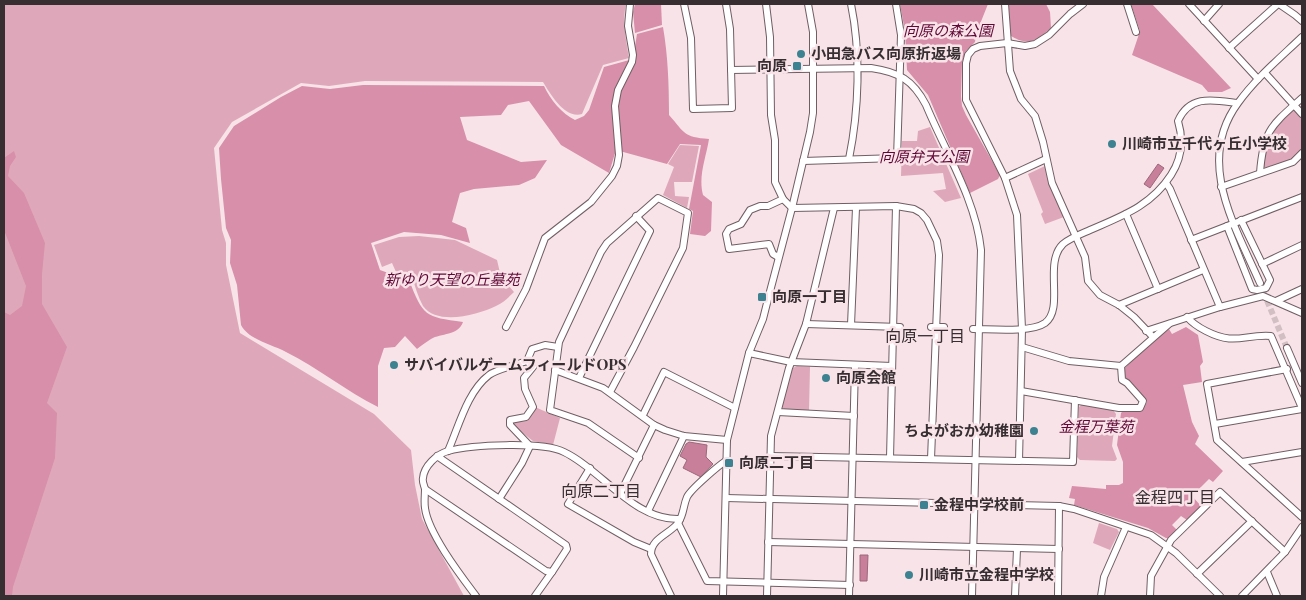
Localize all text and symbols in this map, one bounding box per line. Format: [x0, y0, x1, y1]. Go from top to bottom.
park label: 向原の森公園 [903, 20, 995, 40]
place label: 小田急バス向原折返場 [811, 43, 961, 63]
marker: 小田急バス向原折返場 [795, 48, 807, 60]
place label: 向原 [757, 55, 787, 75]
marker: 向原 [791, 60, 803, 72]
place label: 川崎市立千代ヶ丘小学校 [1122, 133, 1287, 153]
marker: 川崎市立千代ヶ丘小学校 [1106, 138, 1118, 150]
park label: 向原弁天公園 [879, 146, 971, 166]
park label: 新ゆり天望の丘墓苑 [384, 269, 521, 289]
place label: 向原一丁目 [772, 286, 847, 306]
marker: 向原一丁目 [756, 291, 768, 303]
district label: 向原一丁目 [885, 325, 965, 346]
place label: サバイバルゲームフィールドOPS [404, 354, 627, 374]
marker: サバイバルゲームフィールドOPS [388, 359, 400, 371]
place label: 向原会館 [836, 367, 896, 387]
marker: 向原会館 [820, 372, 832, 384]
park label: 金程万葉苑 [1058, 416, 1135, 436]
place label: ちよがおか幼稚園 [904, 420, 1024, 440]
marker: ちよがおか幼稚園 [1028, 425, 1040, 437]
place label: 向原二丁目 [739, 452, 814, 472]
marker: 向原二丁目 [723, 457, 735, 469]
district label: 向原二丁目 [561, 480, 641, 501]
district label: 金程四丁目 [1135, 486, 1215, 507]
place label: 金程中学校前 [934, 494, 1024, 514]
marker: 金程中学校前 [918, 499, 930, 511]
place label: 川崎市立金程中学校 [919, 564, 1054, 584]
marker: 川崎市立金程中学校 [903, 569, 915, 581]

